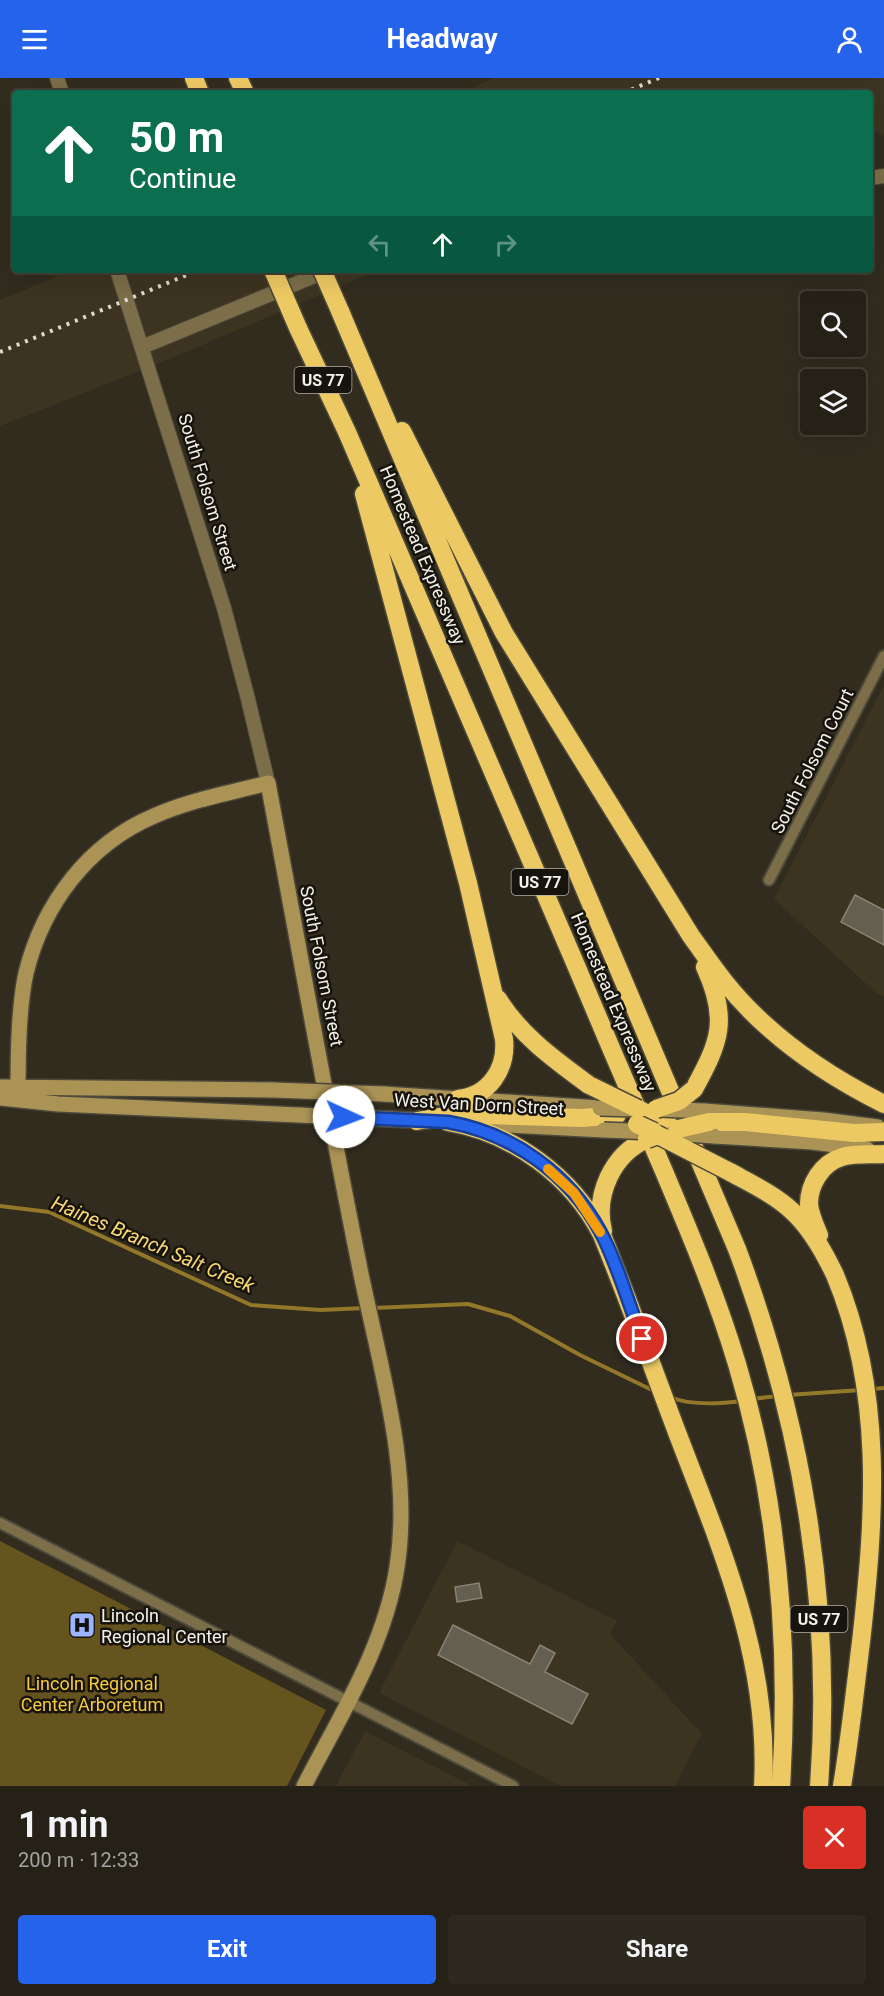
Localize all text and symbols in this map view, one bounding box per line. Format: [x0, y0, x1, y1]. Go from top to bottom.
icon: menu [18, 23, 51, 56]
text: Headway [387, 23, 497, 55]
icon: person [833, 23, 866, 56]
text: 50 m [129, 113, 224, 162]
icon: ahead [30, 114, 108, 192]
text: Continue [129, 163, 236, 195]
icon: left [363, 228, 396, 261]
icon: ahead [426, 228, 459, 261]
icon: right [489, 228, 522, 261]
map controls [800, 291, 866, 435]
button: search [800, 291, 866, 357]
road number: US 77 [294, 367, 352, 393]
button: layers [800, 369, 866, 435]
street label: South Folsom Street [174, 411, 242, 573]
street label: Homestead Expressway [376, 462, 470, 648]
street label: South Folsom Court [766, 685, 858, 837]
road number: US 77 [512, 869, 568, 895]
street label: South Folsom Street [296, 884, 348, 1048]
street label: Homestead Expressway [567, 909, 661, 1095]
position arrow [312, 1085, 376, 1149]
street label: West Van Dorn Street [393, 1089, 565, 1119]
water label: Haines Branch Salt Creek [48, 1190, 259, 1298]
pin [616, 1313, 667, 1364]
icon: arrive [625, 1322, 658, 1355]
place label: Lincoln Regional Center [101, 1605, 228, 1647]
road number: US 77 [790, 1606, 848, 1632]
hospital icon: Lincoln Regional Center [67, 1610, 97, 1640]
park label: Lincoln Regional Center Arboretum [21, 1673, 163, 1715]
text: 1 min [18, 1804, 109, 1846]
button: close [803, 1806, 866, 1869]
text: 200 m · 12:33 [18, 1848, 139, 1872]
button: Exit [18, 1915, 436, 1984]
button: Share [448, 1915, 866, 1984]

